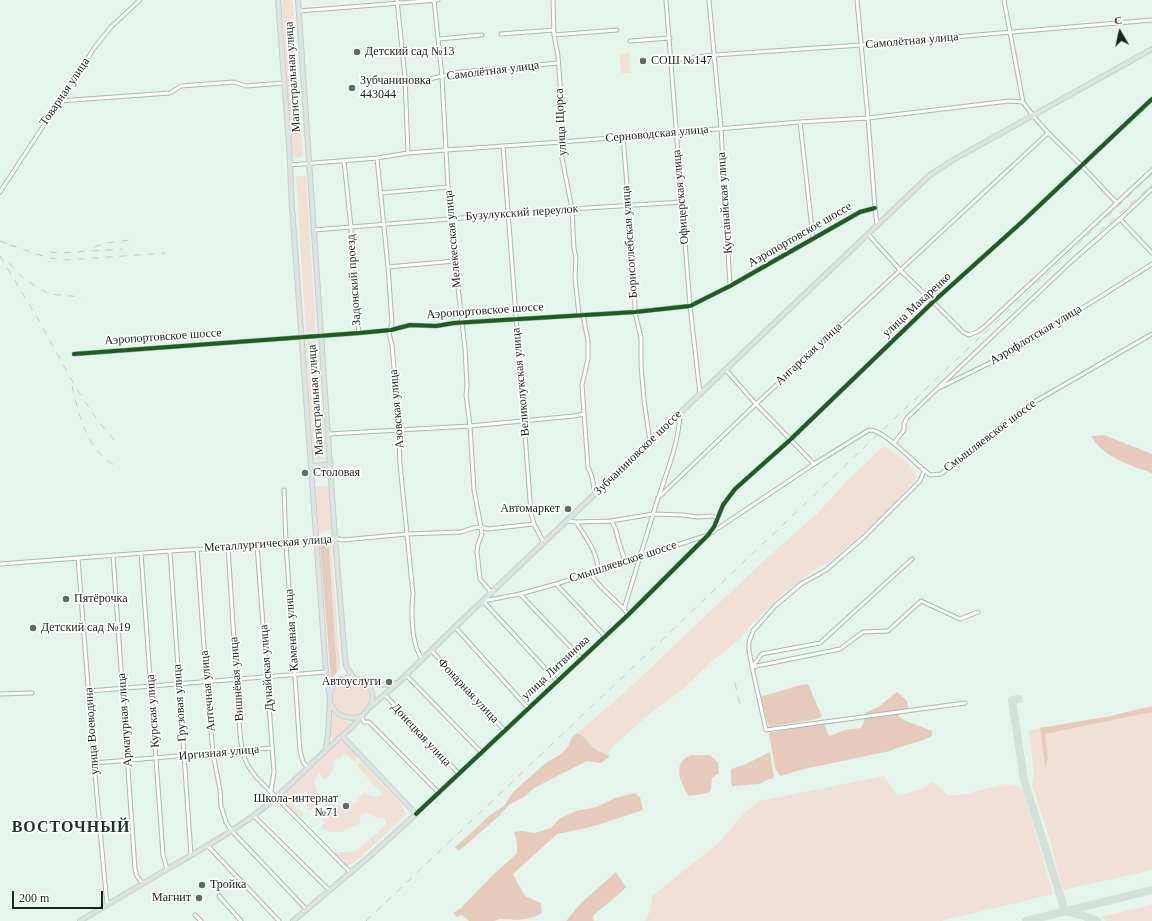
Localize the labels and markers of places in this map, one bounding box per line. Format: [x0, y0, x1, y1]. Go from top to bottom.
place label: Детский сад №13 [365, 45, 454, 59]
marker: Детский сад №13 [352, 47, 362, 57]
place label: СОШ №147 [651, 54, 712, 68]
marker: СОШ №147 [638, 56, 648, 66]
place label: Зубчаниновка 443044 [360, 74, 431, 102]
marker: Зубчаниновка 443044 [347, 83, 357, 93]
place label: Столовая [313, 466, 360, 480]
marker: Столовая [300, 468, 310, 478]
place label: Автомаркет [500, 502, 560, 516]
marker: Автомаркет [563, 504, 573, 514]
place label: Пятёрочка [74, 592, 127, 606]
marker: Пятёрочка [61, 594, 71, 604]
place label: Детский сад №19 [41, 621, 130, 635]
marker: Детский сад №19 [28, 623, 38, 633]
place label: Автоуслуги [322, 675, 381, 689]
marker: Автоуслуги [384, 677, 394, 687]
place label: Школа-интернат №71 [253, 792, 338, 820]
marker: Школа-интернат №71 [341, 801, 351, 811]
place label: Тройка [210, 878, 246, 892]
marker: Тройка [197, 880, 207, 890]
place label: Магнит [152, 891, 191, 905]
marker: Магнит [194, 893, 204, 903]

